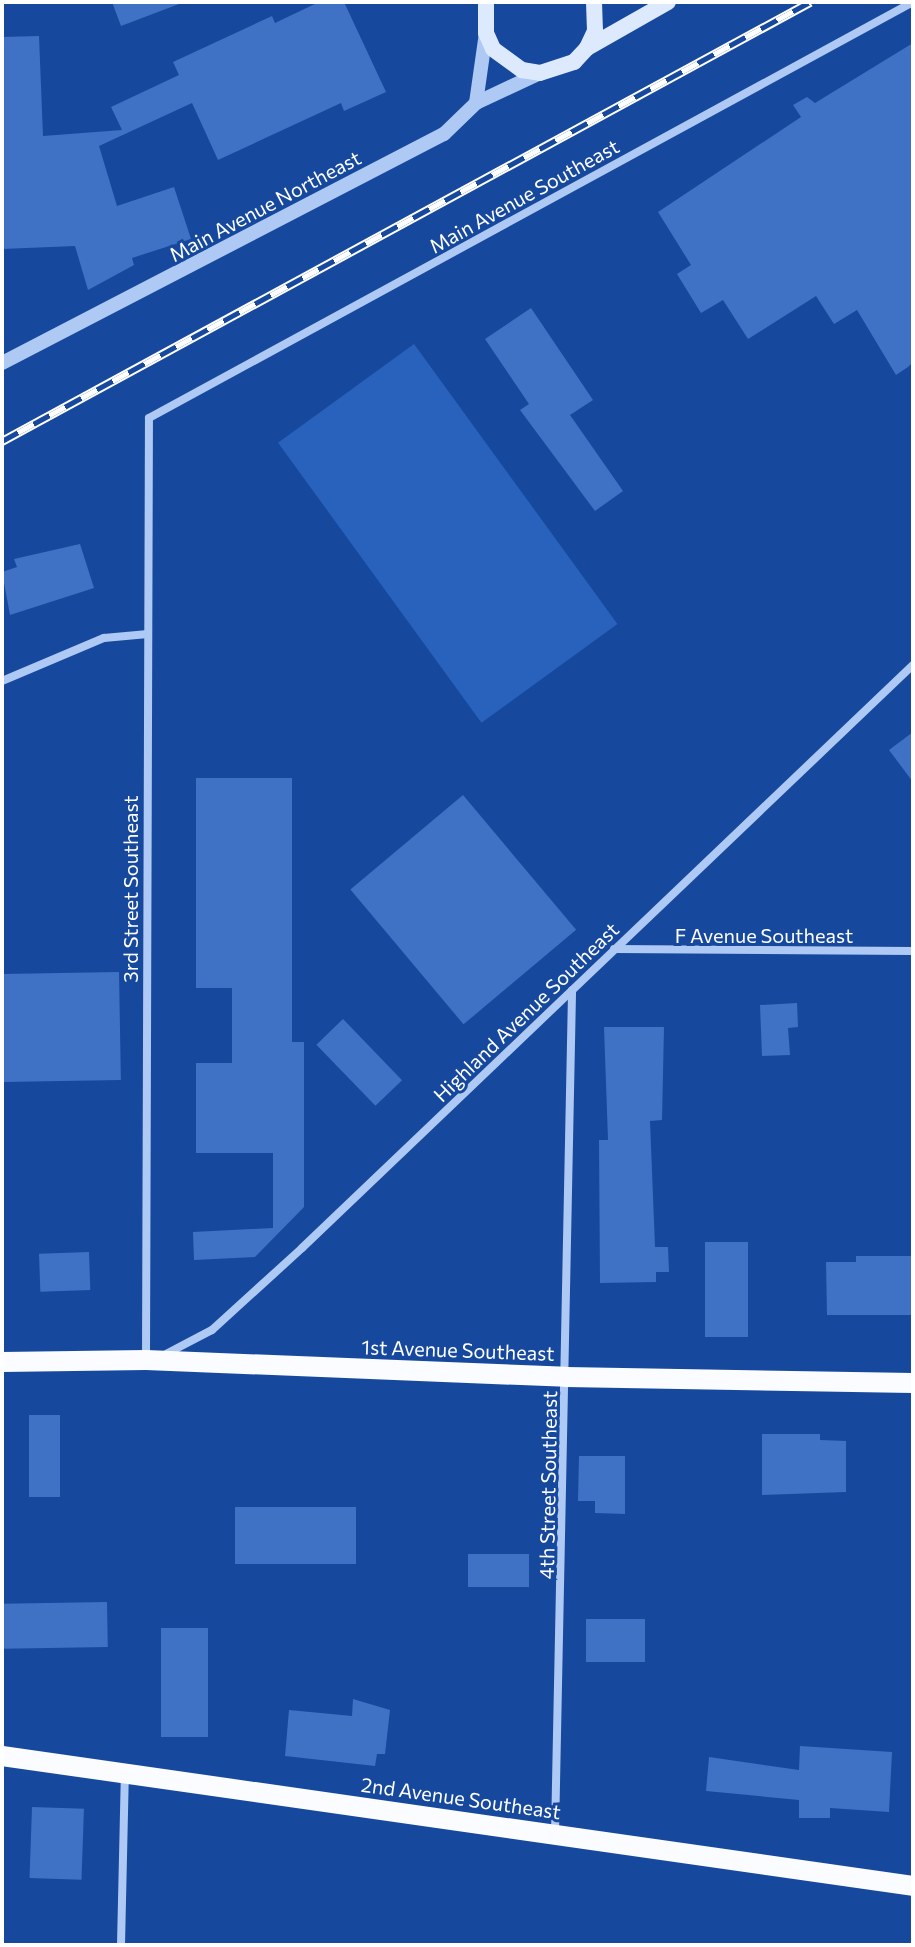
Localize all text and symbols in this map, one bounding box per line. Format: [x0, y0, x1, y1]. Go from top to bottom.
street label: Main Avenue Southeast [425, 134, 623, 258]
street label: Main Avenue Northeast [165, 145, 365, 267]
street label: 3rd Street Southeast [118, 795, 142, 983]
street label: Highland Avenue Southeast [428, 917, 624, 1107]
street label: F Avenue Southeast [675, 923, 853, 947]
street label: 1st Avenue Southeast [361, 1335, 555, 1365]
street label: 4th Street Southeast [534, 1390, 562, 1580]
street label: 2nd Avenue Southeast [360, 1772, 562, 1824]

